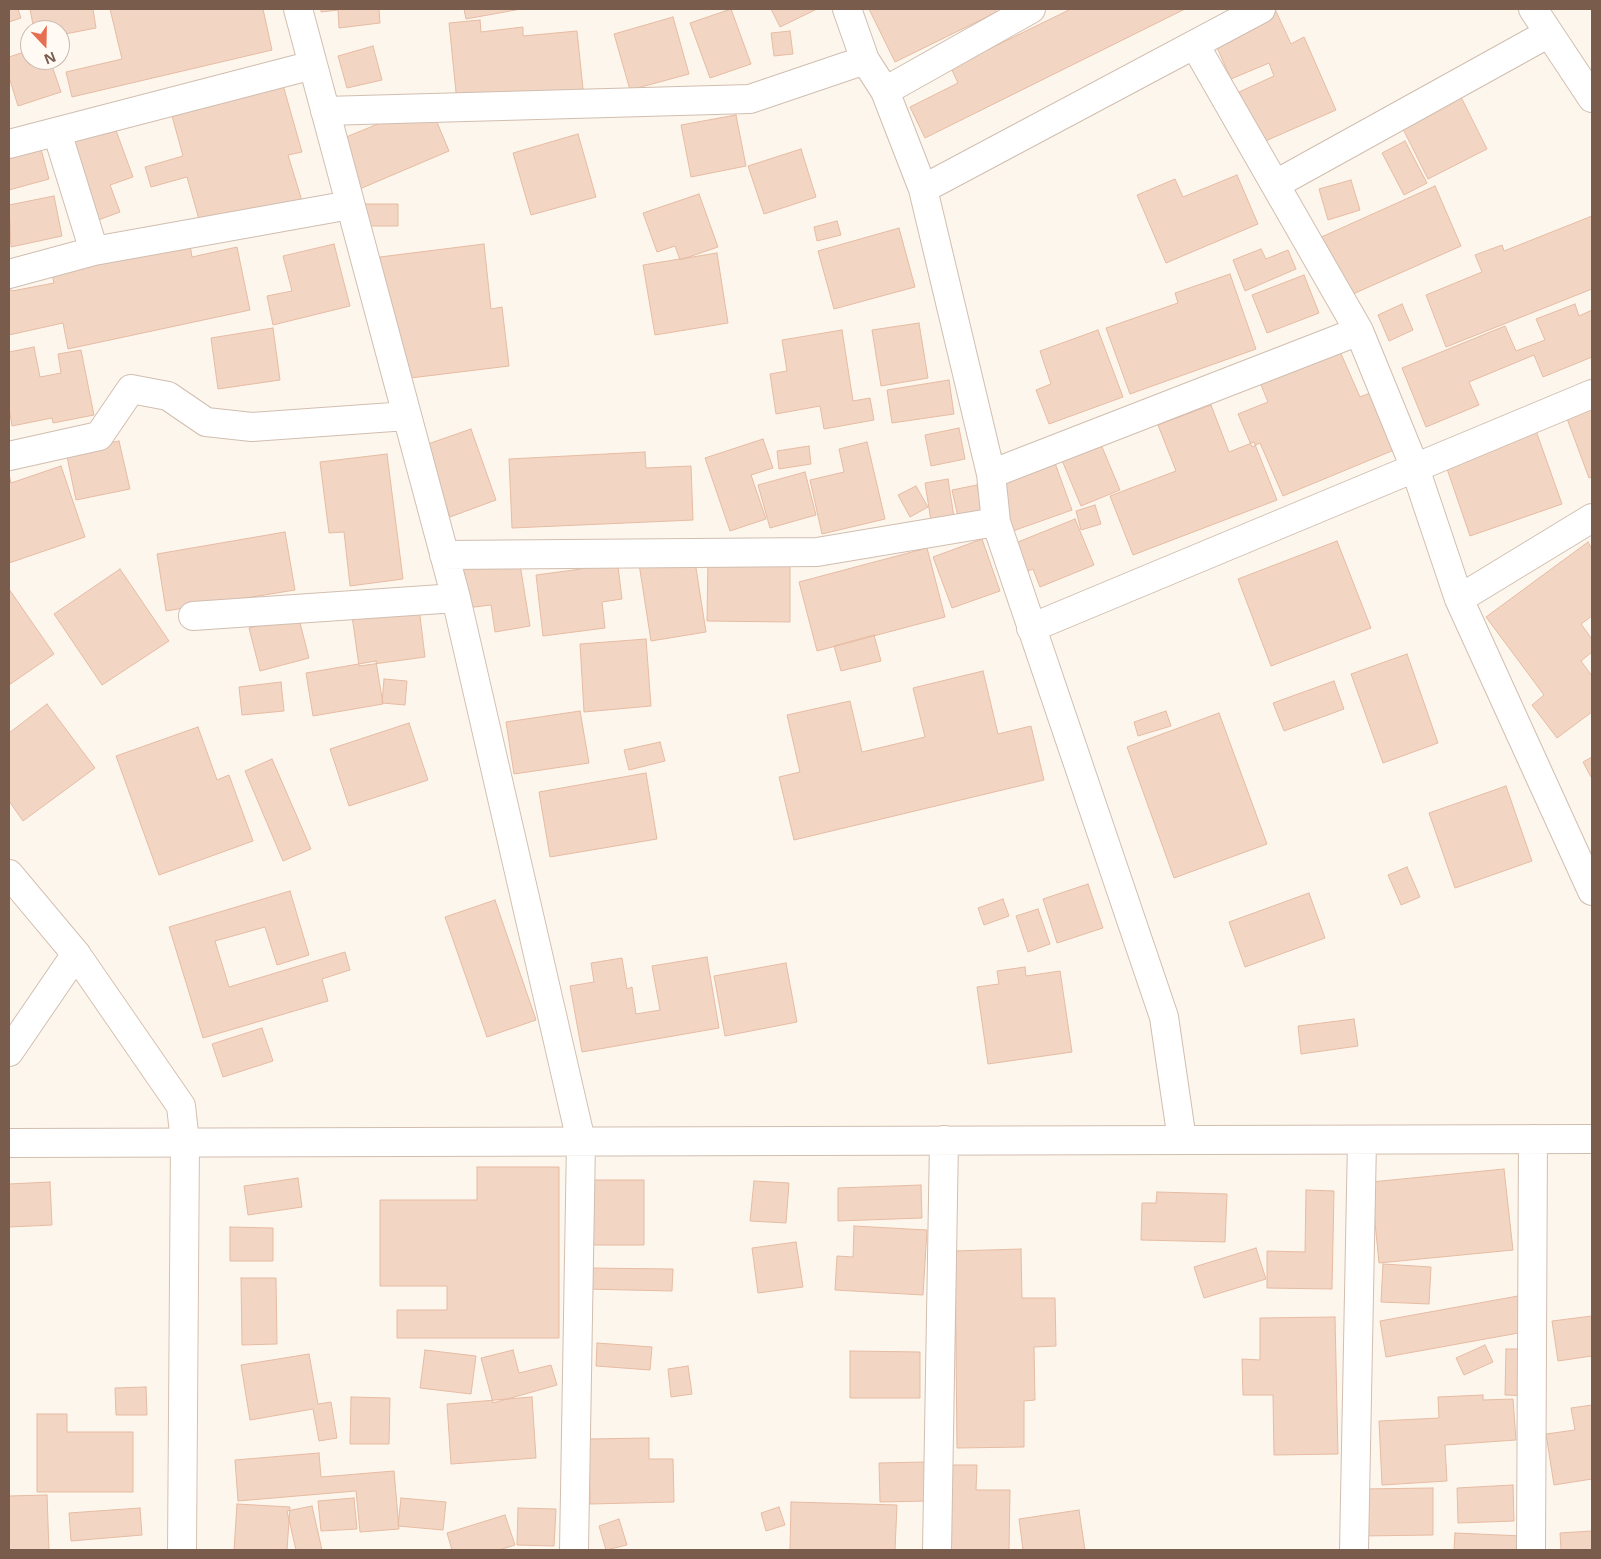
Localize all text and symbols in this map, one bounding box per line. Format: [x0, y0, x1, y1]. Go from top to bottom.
north arrow [20, 20, 70, 70]
text: N [41, 48, 59, 69]

